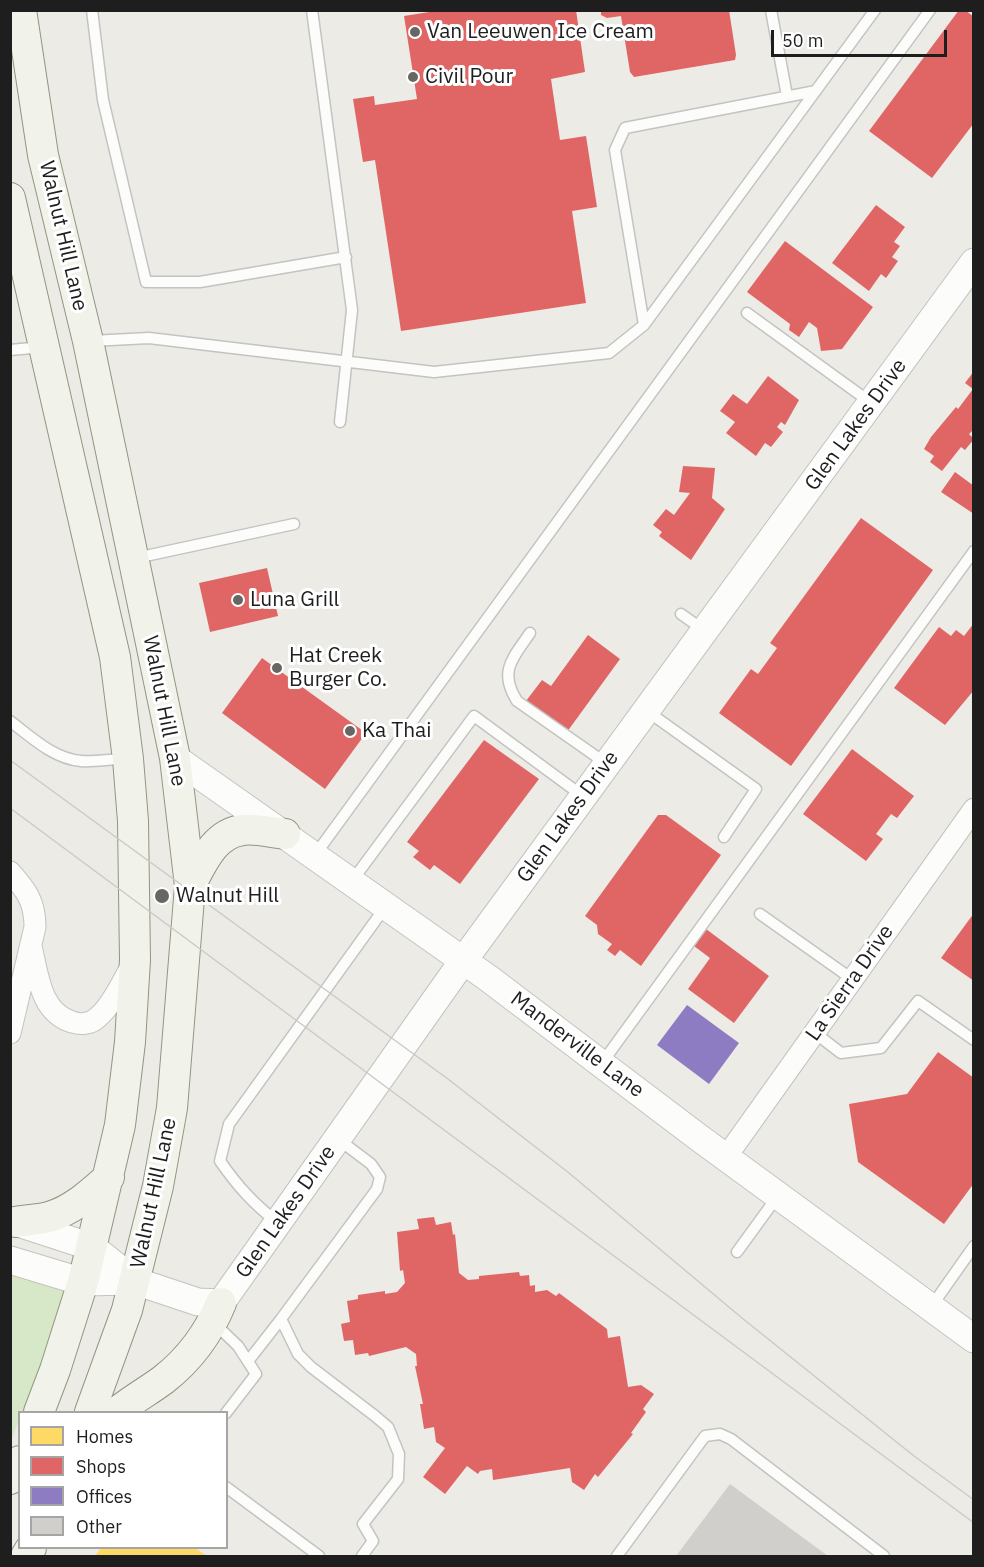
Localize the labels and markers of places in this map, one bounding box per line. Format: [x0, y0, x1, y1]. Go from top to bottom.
place label: Van Leeuwen Ice Cream [427, 19, 654, 45]
marker: Van Leeuwen Ice Cream [408, 25, 422, 39]
place label: Civil Pour [425, 64, 513, 90]
marker: Civil Pour [406, 70, 420, 84]
place label: Luna Grill [250, 587, 339, 613]
marker: Luna Grill [231, 593, 245, 607]
place label: Hat Creek Burger Co. [289, 643, 387, 693]
marker: Hat Creek Burger Co. [270, 661, 284, 675]
place label: Ka Thai [362, 718, 432, 744]
marker: Ka Thai [343, 724, 357, 738]
place label: Walnut Hill [176, 883, 279, 909]
marker: Walnut Hill [153, 887, 171, 905]

